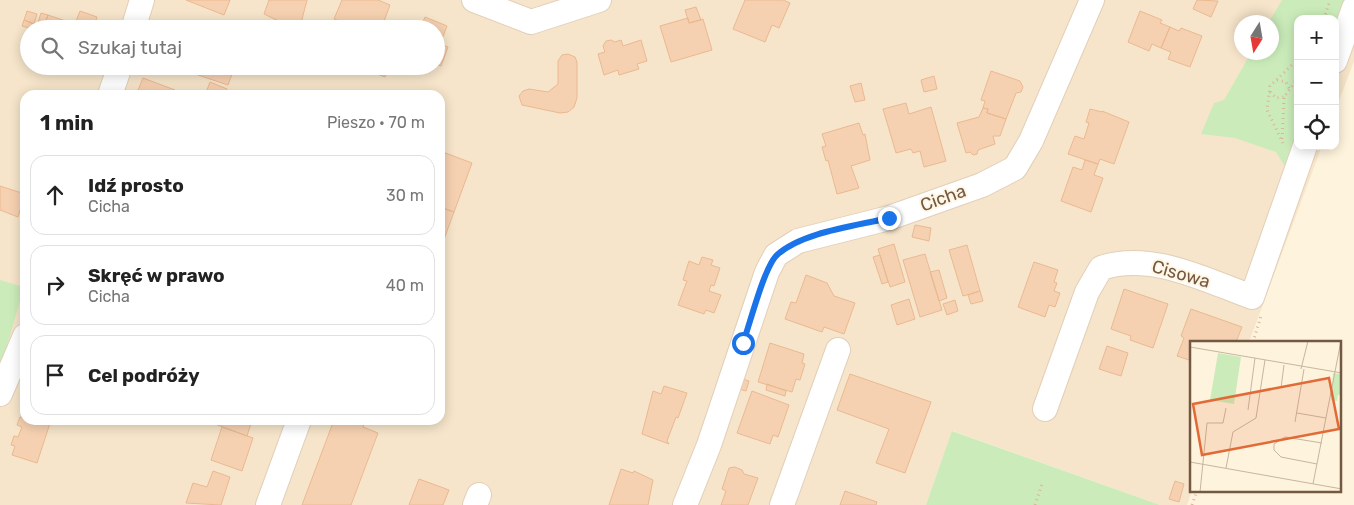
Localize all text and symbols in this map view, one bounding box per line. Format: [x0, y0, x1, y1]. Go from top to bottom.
north arrow [1234, 15, 1279, 60]
map controls [1294, 15, 1339, 150]
button: + [1294, 15, 1339, 60]
search box [20, 20, 445, 75]
icon: search [38, 34, 66, 62]
text: Szukaj tutaj [78, 36, 182, 59]
button: − [1294, 60, 1339, 105]
button: locate [1294, 105, 1339, 150]
text: 1 min [40, 110, 94, 135]
text: Pieszo · 70 m [327, 113, 425, 132]
text: Idź prosto [88, 174, 184, 197]
street label: Cicha [917, 180, 969, 216]
icon: ahead [41, 181, 69, 209]
text: 30 m [386, 186, 424, 205]
text: Cicha [88, 197, 130, 216]
route end [878, 207, 901, 230]
street label: Cisowa [1149, 255, 1213, 293]
text: Skręć w prawo [88, 264, 225, 287]
icon: right [41, 271, 69, 299]
text: 40 m [386, 276, 424, 295]
text: Cicha [88, 287, 130, 306]
route start [732, 332, 755, 355]
inset map [1190, 341, 1342, 492]
icon: arrive [41, 361, 69, 389]
text: Cel podróży [88, 364, 200, 387]

